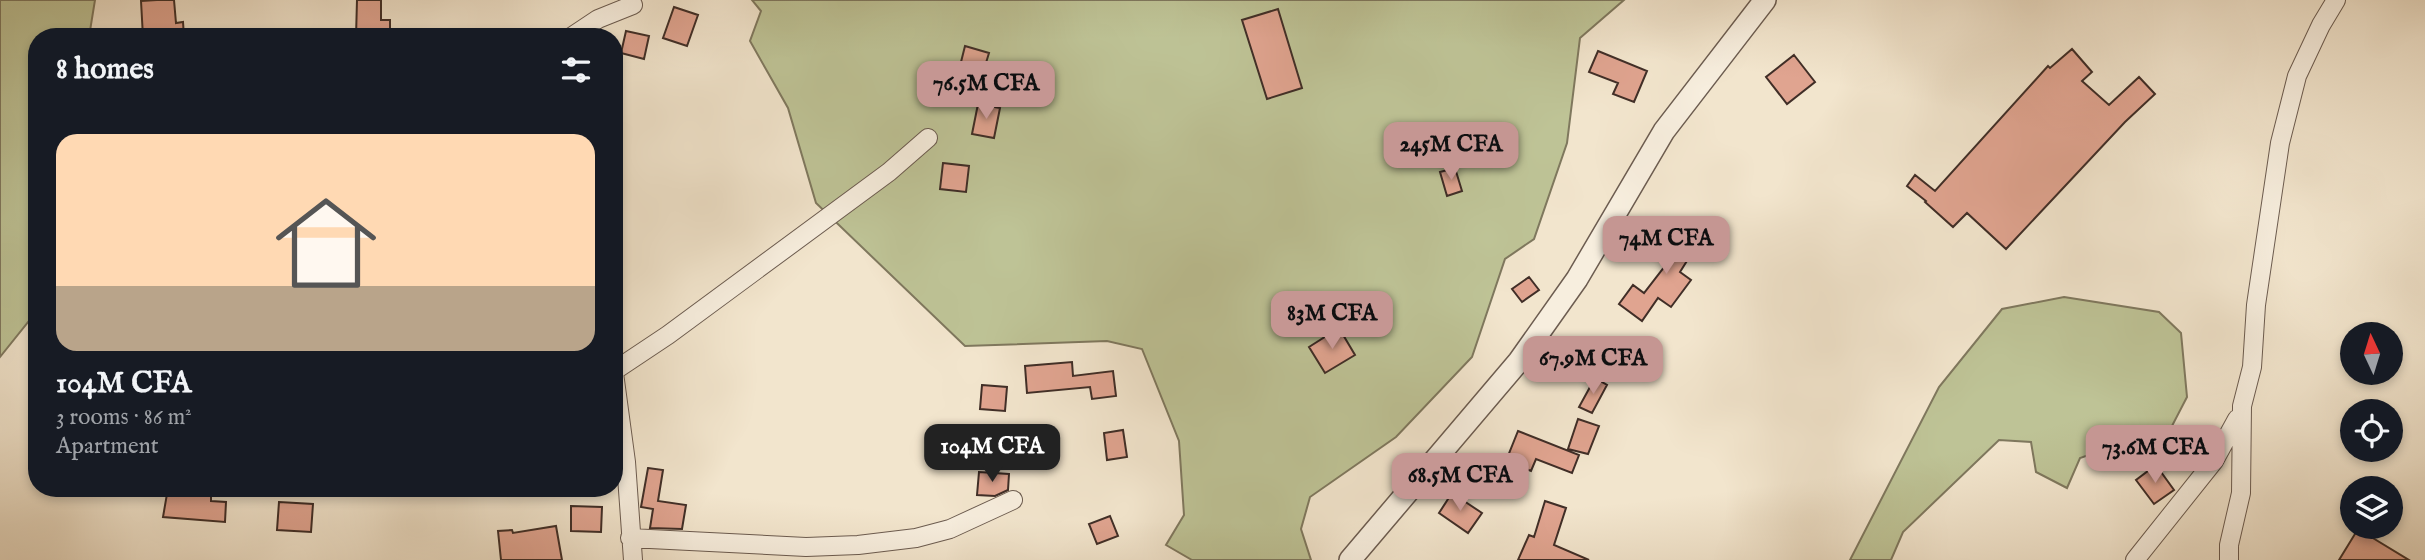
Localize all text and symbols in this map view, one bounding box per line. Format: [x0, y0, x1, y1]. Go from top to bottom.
text: 8 homes [56, 51, 154, 89]
icon: filters [557, 51, 595, 89]
pin: 76.5M CFA [906, 61, 1066, 121]
text: 76.5M CFA [933, 69, 1039, 98]
pin: 245M CFA [1379, 122, 1523, 182]
text: 245M CFA [1400, 130, 1502, 159]
icon: home [263, 180, 389, 306]
pin: 74M CFA [1601, 216, 1731, 276]
text: 74M CFA [1619, 224, 1713, 253]
pin: 83M CFA [1267, 292, 1397, 351]
text: 83M CFA [1287, 299, 1377, 328]
north arrow [2340, 322, 2403, 385]
map controls [2340, 322, 2403, 539]
pin: 67.9M CFA [1513, 336, 1673, 396]
text: 67.9M CFA [1539, 344, 1647, 373]
text: 104M CFA [56, 365, 191, 403]
button: locate [2340, 399, 2403, 462]
text: 3 rooms · 86 m² [56, 403, 192, 432]
pin: 104M CFA [920, 424, 1064, 484]
pin: 73.6M CFA [2075, 426, 2235, 485]
text: Apartment [56, 432, 159, 461]
text: 104M CFA [940, 432, 1044, 461]
text: 73.6M CFA [2102, 433, 2208, 462]
pin: 68.5M CFA [1380, 454, 1540, 513]
text: 68.5M CFA [1408, 461, 1512, 490]
button: layers [2340, 476, 2403, 539]

